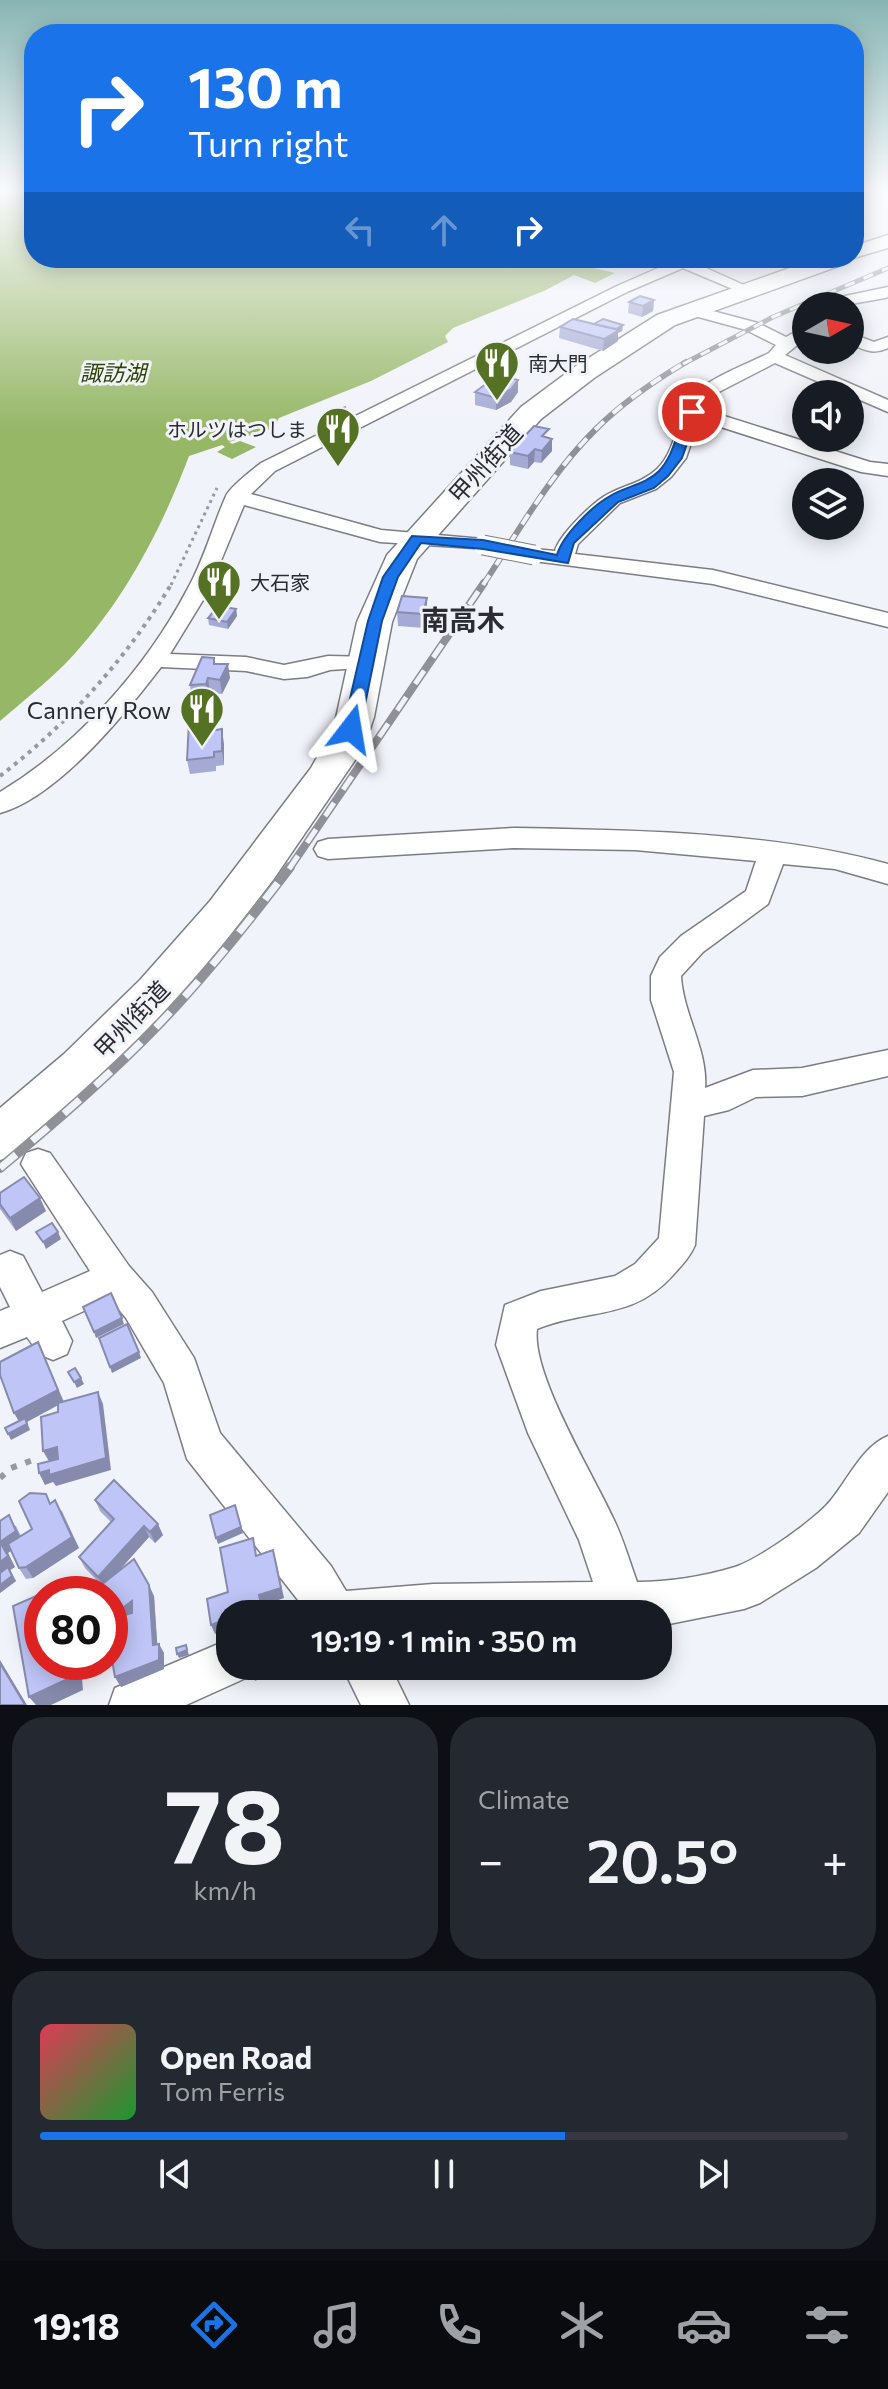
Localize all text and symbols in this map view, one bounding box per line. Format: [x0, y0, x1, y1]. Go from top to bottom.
text: 130 m [188, 51, 343, 120]
icon: right [56, 56, 160, 160]
text: Turn right [188, 120, 349, 164]
icon: left [338, 208, 382, 252]
icon: ahead [422, 208, 466, 252]
icon: right [506, 208, 550, 252]
north arrow [792, 292, 864, 364]
map controls [792, 292, 864, 540]
restaurant icon: 南大門 [473, 339, 521, 402]
place label: 南大門 [528, 351, 588, 375]
water label: 諏訪湖 [80, 359, 149, 386]
pin [658, 378, 726, 446]
button: sound [792, 380, 864, 452]
icon: arrive [670, 390, 714, 434]
restaurant icon: ホルツはつしま [314, 405, 362, 468]
place label: ホルツはつしま [167, 417, 307, 441]
street label: 甲州街道 [442, 418, 528, 508]
button: layers [792, 468, 864, 540]
restaurant icon: 大石家 [195, 558, 243, 621]
place label: 大石家 [250, 570, 310, 594]
district label: 南高木 [421, 602, 505, 636]
restaurant icon: Cannery Row [178, 685, 226, 748]
position arrow [309, 687, 393, 771]
place label: Cannery Row [27, 695, 171, 724]
street label: 甲州街道 [87, 974, 175, 1064]
speed limit sign: 80 [24, 1576, 128, 1680]
text: 19:19 · 1 min · 350 m [311, 1621, 577, 1658]
text: 78 [165, 1758, 285, 1885]
text: Climate [478, 1783, 570, 1814]
text: 20.5° [587, 1822, 739, 1895]
text: − [478, 1832, 503, 1886]
text: + [822, 1832, 848, 1886]
text: km/h [193, 1874, 257, 1905]
text: Open Road [160, 2038, 312, 2075]
text: Tom Ferris [160, 2075, 285, 2106]
icon: previous [153, 2152, 197, 2196]
icon: pause [422, 2152, 466, 2196]
icon: next [691, 2152, 735, 2196]
icon: directions [186, 2297, 242, 2353]
icon: music [309, 2297, 365, 2353]
icon: phone [431, 2297, 487, 2353]
icon: climate [554, 2297, 610, 2353]
icon: car [676, 2297, 732, 2353]
icon: filters [799, 2297, 855, 2353]
text: 19:18 [33, 2303, 120, 2347]

